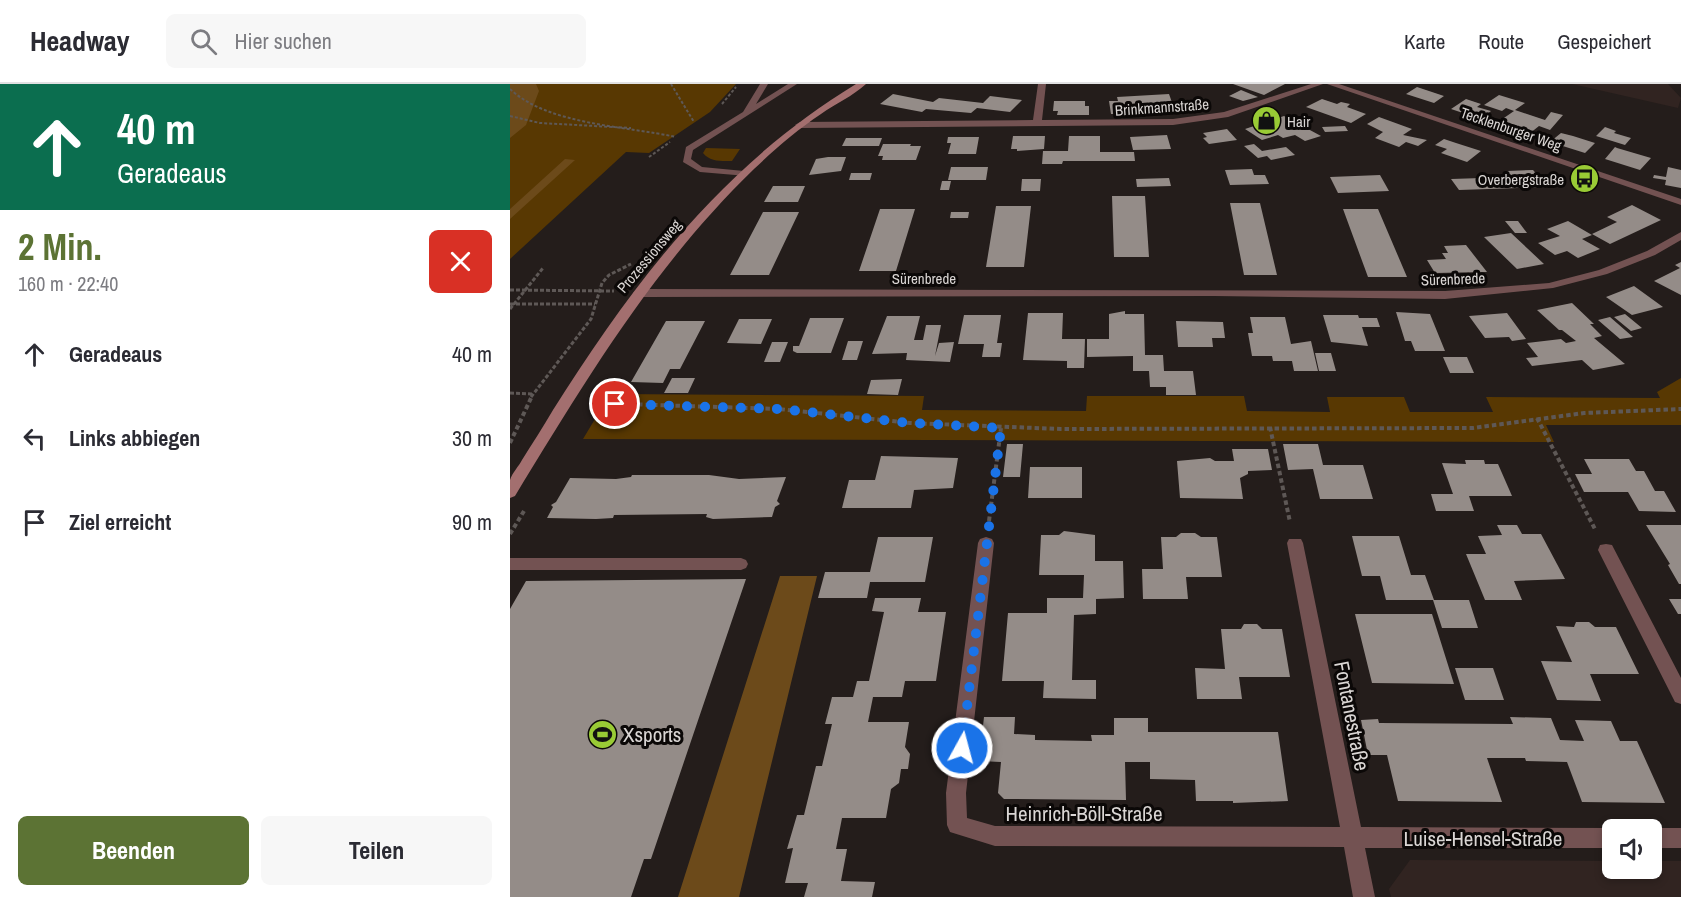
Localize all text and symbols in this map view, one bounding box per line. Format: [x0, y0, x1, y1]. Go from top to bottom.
search box [166, 14, 586, 68]
text: Headway [30, 22, 130, 60]
icon: search [187, 25, 220, 58]
text: Hier suchen [235, 26, 332, 56]
text: Karte [1404, 27, 1445, 56]
text: Route [1478, 27, 1524, 56]
text: Gespeichert [1557, 27, 1651, 56]
street label: Brinkmannstraße [1114, 93, 1210, 121]
text: 40 m [117, 101, 196, 157]
street label: Tecklenburger Weg [1458, 102, 1565, 156]
shop icon: Hair [1250, 105, 1282, 137]
icon: ahead [18, 108, 96, 186]
place label: Hair [1287, 111, 1310, 132]
text: Geradeaus [117, 155, 227, 191]
bus stop icon: Overbergstraße [1569, 163, 1601, 195]
place label: Overbergstraße [1478, 169, 1564, 190]
street label: Prozessionsweg [612, 215, 686, 297]
text: 2 Min. [18, 223, 102, 271]
button: close [429, 230, 492, 293]
street label: Sürenbrede [1421, 267, 1486, 291]
street label: Sürenbrede [892, 268, 956, 289]
text: 160 m · 22:40 [18, 270, 118, 297]
icon: ahead [18, 338, 51, 371]
text: Geradeaus [69, 339, 162, 369]
text: 40 m [452, 339, 492, 369]
pin [589, 378, 640, 429]
icon: arrive [598, 387, 631, 420]
icon: left [18, 422, 51, 455]
text: Links abbiegen [69, 423, 200, 453]
text: 30 m [452, 423, 492, 453]
icon: arrive [18, 506, 51, 539]
text: Ziel erreicht [69, 507, 171, 537]
text: 90 m [452, 507, 492, 537]
street label: Fontanestraße [1327, 659, 1377, 773]
position arrow [930, 716, 994, 780]
sports icon: Xsports [586, 718, 618, 750]
place label: Xsports [623, 720, 681, 749]
street label: Heinrich-Böll-Straße [1006, 799, 1162, 828]
button: Beenden [18, 816, 249, 885]
button: Teilen [261, 816, 492, 885]
map controls [1602, 819, 1662, 879]
button: sound [1602, 819, 1662, 879]
street label: Luise-Hensel-Straße [1404, 824, 1562, 853]

